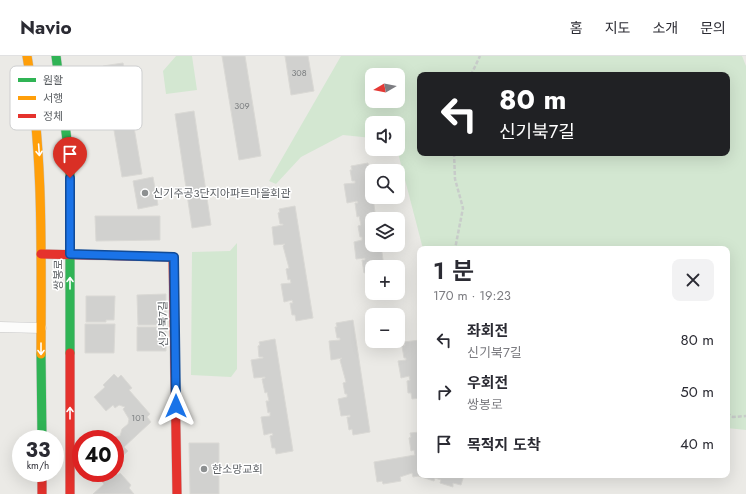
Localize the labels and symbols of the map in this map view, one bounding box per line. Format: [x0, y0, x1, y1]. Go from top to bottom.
legend [10, 66, 142, 130]
house number: 308 [291, 66, 307, 79]
north arrow [365, 68, 405, 108]
text: 원활 [43, 72, 63, 88]
text: 서행 [43, 90, 63, 106]
house number: 309 [234, 99, 250, 112]
text: 정체 [43, 108, 63, 124]
pin [53, 137, 87, 178]
one-way arrow [35, 143, 42, 156]
place label: 신기주공3단지아파트마을회관 [153, 185, 291, 201]
marker: 신기주공3단지아파트마을회관 [140, 188, 150, 198]
street label: 쌍봉로 [50, 260, 66, 290]
one-way arrow [66, 277, 74, 290]
street label: 신기북7길 [155, 301, 171, 347]
one-way arrow [37, 342, 45, 355]
position arrow [155, 385, 197, 427]
one-way arrow [66, 407, 74, 420]
house number: 101 [131, 411, 145, 424]
speed limit sign: 40 [72, 430, 124, 482]
place label: 한소망교회 [212, 461, 263, 477]
marker: 한소망교회 [199, 464, 209, 474]

